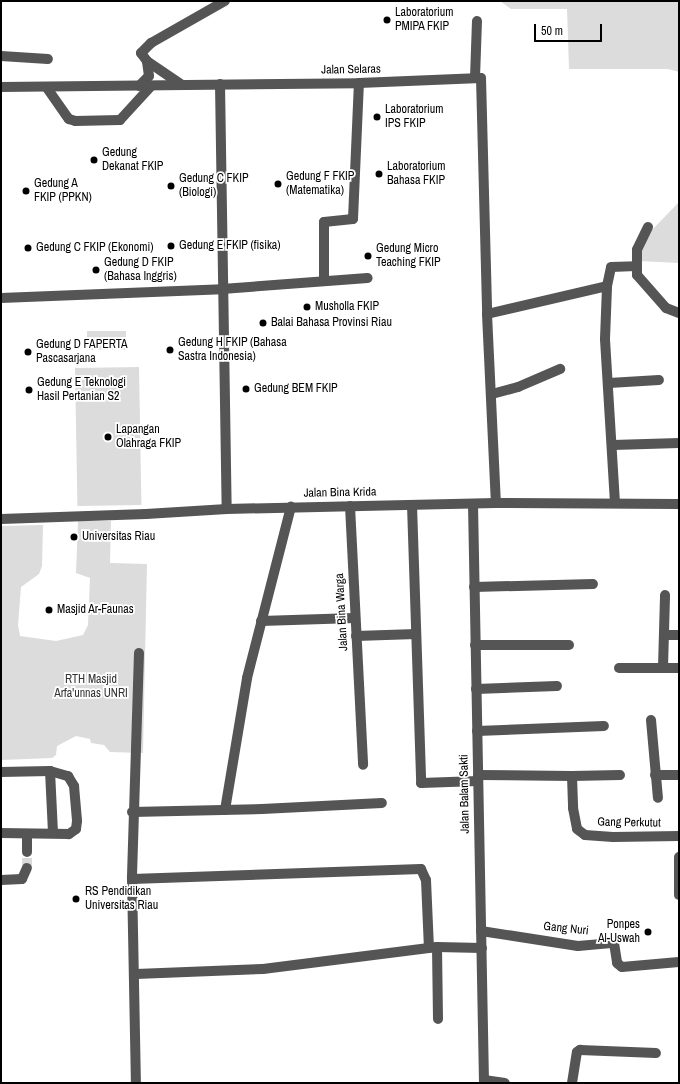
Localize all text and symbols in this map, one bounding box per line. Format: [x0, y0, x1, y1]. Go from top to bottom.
place label: Laboratorium PMIPA FKIP [395, 6, 454, 34]
marker: Laboratorium PMIPA FKIP [382, 15, 392, 25]
scale bar [536, 16, 604, 42]
text: 50 m [541, 23, 563, 39]
street label: Jalan Selaras [321, 62, 381, 78]
place label: Laboratorium IPS FKIP [385, 103, 444, 131]
marker: Laboratorium IPS FKIP [372, 112, 382, 122]
place label: Gedung Dekanat FKIP [102, 146, 163, 174]
marker: Gedung Dekanat FKIP [89, 155, 99, 165]
place label: Laboratorium Bahasa FKIP [387, 160, 446, 188]
marker: Laboratorium Bahasa FKIP [374, 169, 384, 179]
place label: Gedung F FKIP (Matematika) [286, 170, 354, 198]
place label: Gedung C FKIP (Biologi) [179, 172, 248, 200]
place label: Gedung A FKIP (PPKN) [34, 177, 92, 205]
marker: Gedung F FKIP (Matematika) [273, 179, 283, 189]
marker: Gedung C FKIP (Biologi) [166, 181, 176, 191]
marker: Gedung A FKIP (PPKN) [21, 186, 31, 196]
place label: Gedung E FKIP (fisika) [179, 239, 281, 253]
place label: Gedung C FKIP (Ekonomi) [36, 241, 154, 255]
marker: Gedung E FKIP (fisika) [166, 241, 176, 251]
place label: Gedung Micro Teaching FKIP [376, 242, 441, 270]
marker: Gedung C FKIP (Ekonomi) [23, 243, 33, 253]
marker: Gedung Micro Teaching FKIP [363, 251, 373, 261]
place label: Gedung D FKIP (Bahasa Inggris) [104, 256, 177, 284]
marker: Gedung D FKIP (Bahasa Inggris) [91, 265, 101, 275]
place label: Musholla FKIP [315, 300, 379, 314]
marker: Musholla FKIP [302, 302, 312, 312]
place label: Balai Bahasa Provinsi Riau [271, 316, 392, 330]
marker: Balai Bahasa Provinsi Riau [258, 318, 268, 328]
place label: Gedung H FKIP (Bahasa Sastra Indonesia) [178, 336, 287, 364]
place label: Gedung D FAPERTA Pascasarjana [36, 338, 128, 366]
marker: Gedung H FKIP (Bahasa Sastra Indonesia) [165, 345, 175, 355]
marker: Gedung D FAPERTA Pascasarjana [23, 347, 33, 357]
place label: Gedung E Teknologi Hasil Pertanian S2 [37, 376, 126, 404]
place label: Gedung BEM FKIP [254, 382, 338, 396]
marker: Gedung BEM FKIP [241, 384, 251, 394]
marker: Gedung E Teknologi Hasil Pertanian S2 [24, 385, 34, 395]
place label: Lapangan Olahraga FKIP [116, 423, 181, 451]
marker: Lapangan Olahraga FKIP [103, 432, 113, 442]
street label: Jalan Bina Krida [304, 485, 376, 501]
place label: Universitas Riau [82, 530, 155, 544]
marker: Universitas Riau [69, 532, 79, 542]
street label: Jalan Bina Warga [333, 573, 351, 651]
place label: Masjid Ar-Faunas [57, 603, 134, 617]
marker: Masjid Ar-Faunas [44, 605, 54, 615]
park label: RTH Masjid Arfa'unnas UNRI [54, 673, 128, 701]
street label: Jalan Balam Sakti [457, 754, 473, 834]
street label: Gang Perkutut [597, 815, 661, 831]
place label: RS Pendidikan Universitas Riau [85, 885, 158, 913]
marker: RS Pendidikan Universitas Riau [70, 893, 82, 905]
place label: Ponpes Al-Uswah [598, 918, 640, 946]
street label: Gang Nuri [543, 919, 589, 939]
marker: Ponpes Al-Uswah [643, 927, 653, 937]

